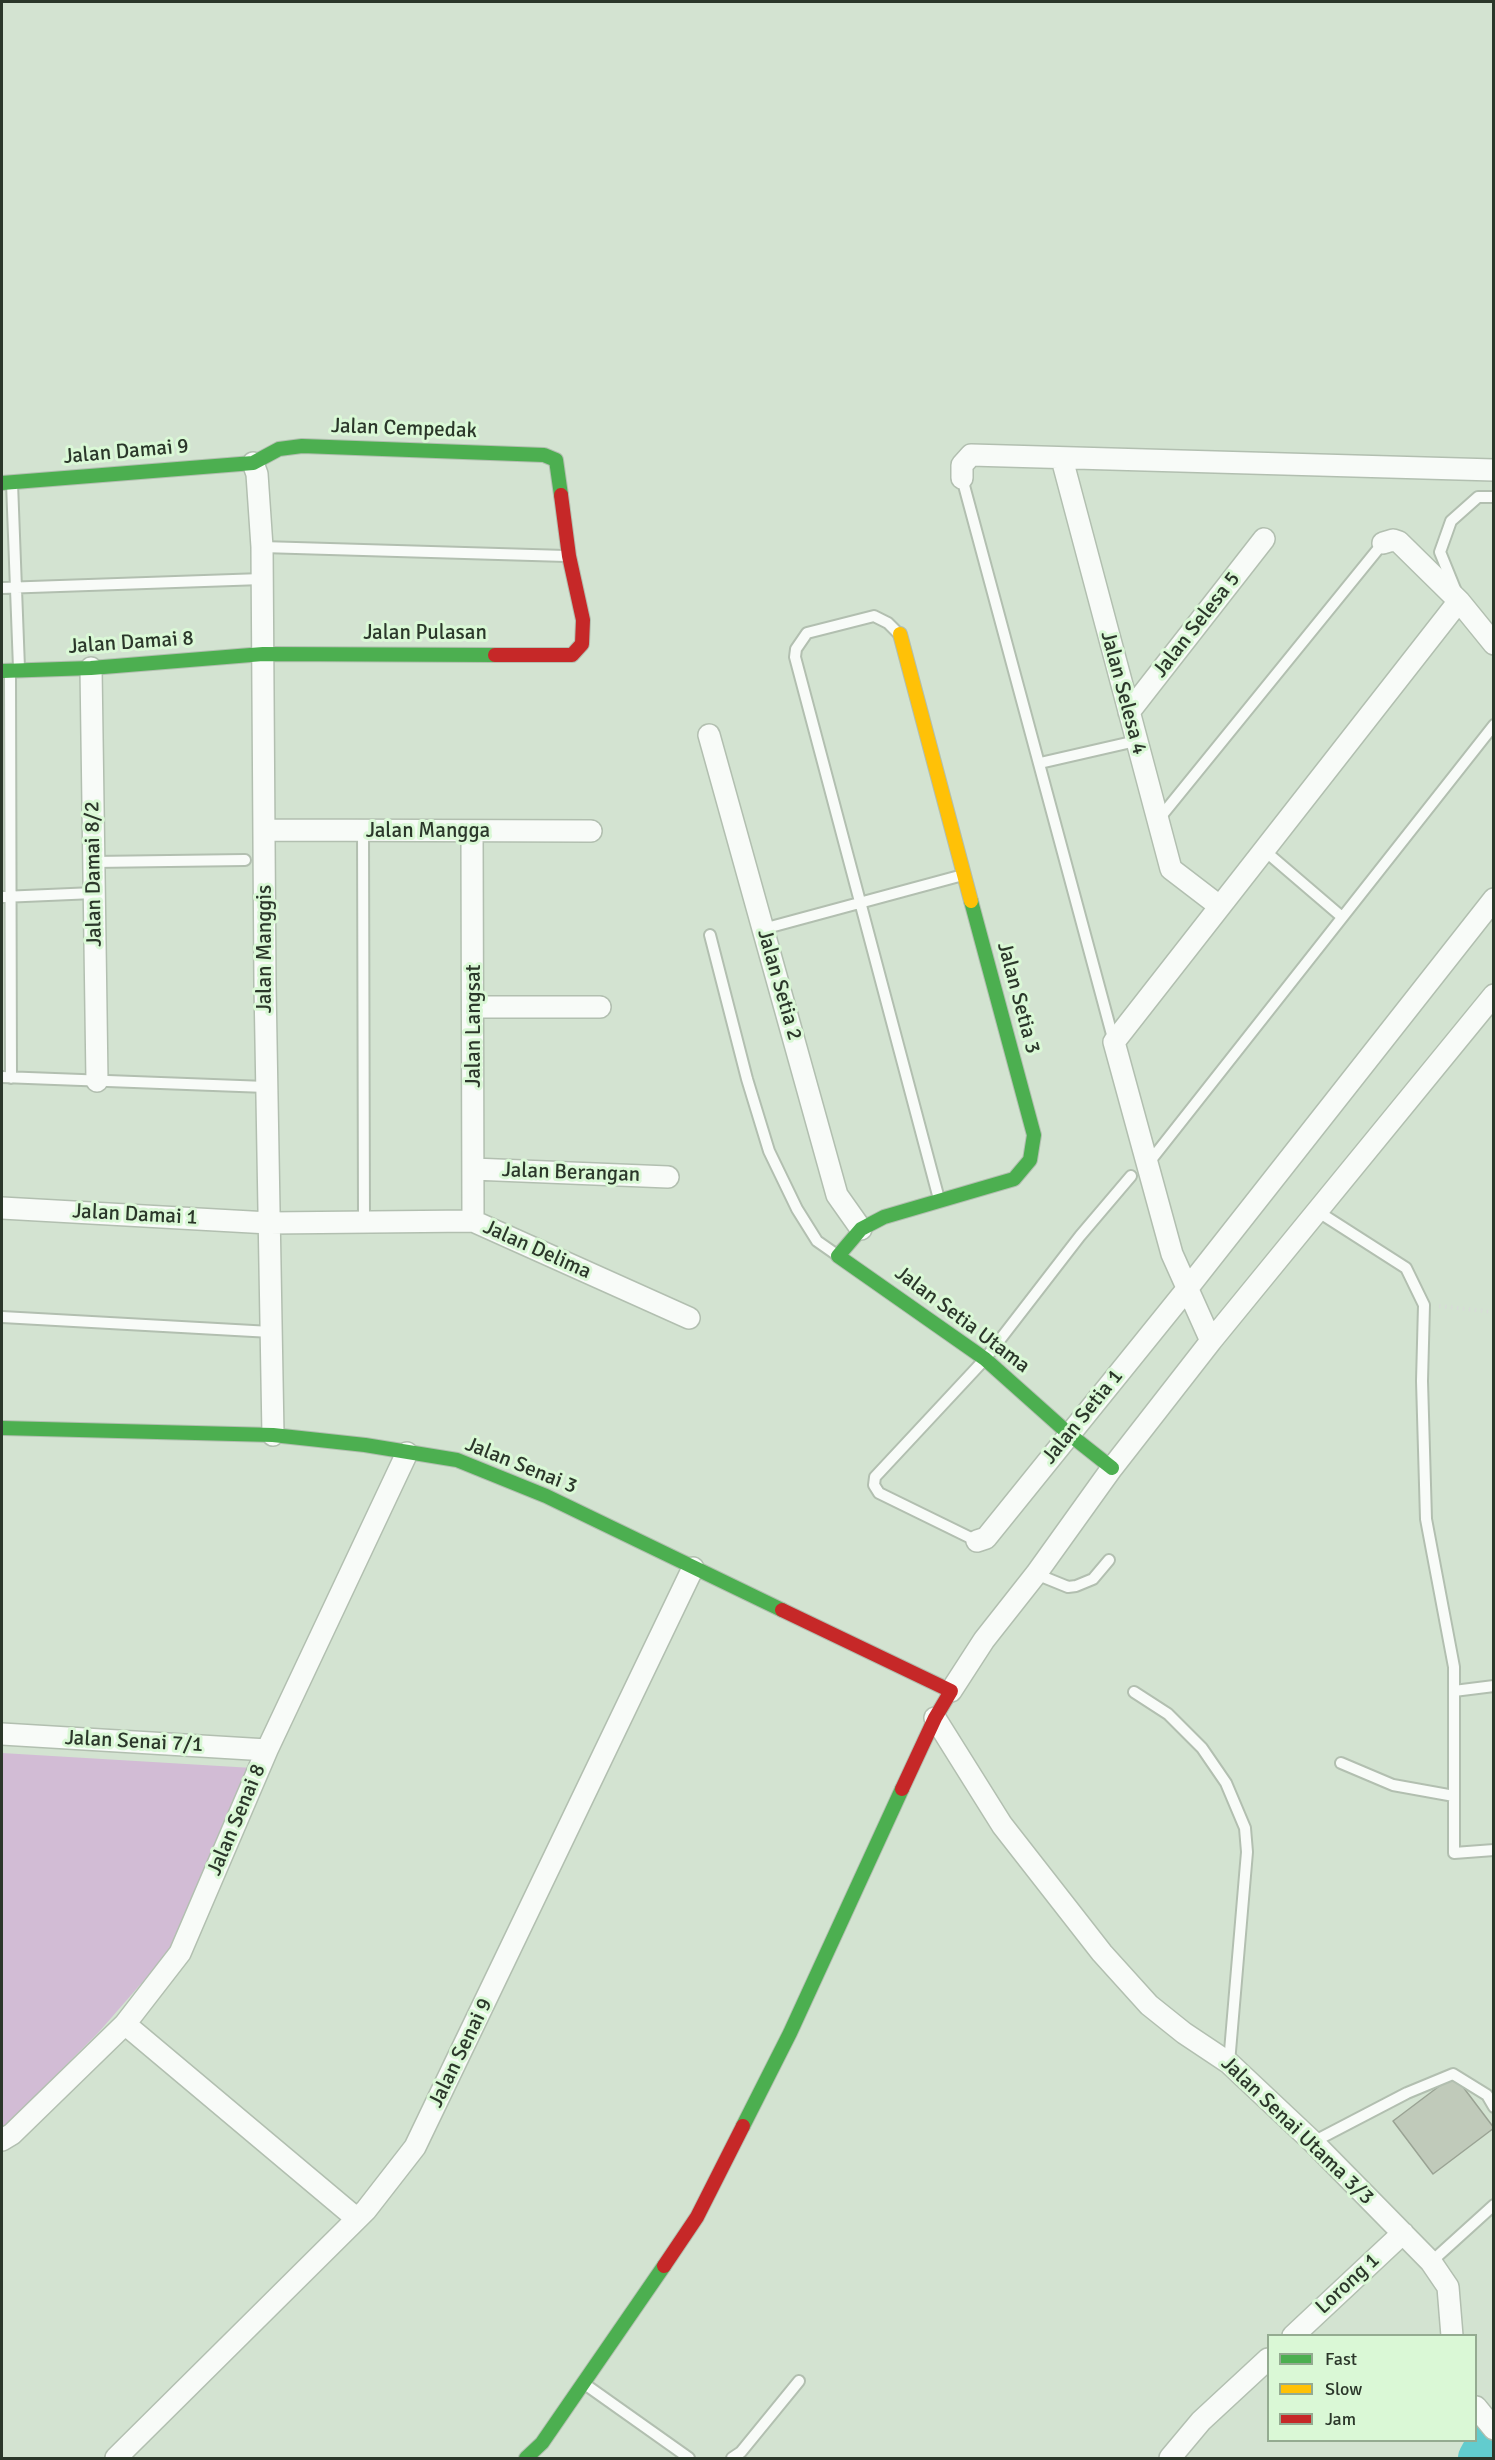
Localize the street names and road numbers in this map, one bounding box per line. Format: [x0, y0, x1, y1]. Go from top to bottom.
street label: Jalan Cempedak [331, 414, 477, 444]
street label: Jalan Damai 9 [62, 434, 190, 470]
street label: Jalan Selesa 5 [1148, 567, 1246, 683]
street label: Jalan Pulasan [363, 620, 487, 646]
street label: Jalan Damai 8 [67, 626, 195, 660]
street label: Jalan Selesa 4 [1094, 628, 1152, 758]
street label: Jalan Damai 8/2 [80, 801, 108, 947]
street label: Jalan Mangga [366, 818, 490, 844]
street label: Jalan Manggis [252, 885, 278, 1013]
street label: Jalan Setia 2 [751, 927, 807, 1043]
street label: Jalan Setia 3 [991, 939, 1045, 1057]
street label: Jalan Langsat [461, 964, 487, 1088]
street label: Jalan Berangan [501, 1158, 641, 1188]
street label: Jalan Damai 1 [72, 1199, 198, 1231]
street label: Jalan Delima [479, 1215, 595, 1285]
street label: Jalan Setia Utama [890, 1261, 1034, 1379]
street label: Jalan Setia 1 [1037, 1365, 1129, 1469]
street label: Jalan Senai 3 [461, 1432, 581, 1500]
street label: Jalan Senai 7/1 [64, 1726, 204, 1758]
street label: Jalan Senai 8 [202, 1761, 272, 1879]
street label: Jalan Senai 9 [424, 1994, 498, 2112]
street label: Jalan Senai Utama 3/3 [1215, 2052, 1379, 2210]
street label: Lorong 1 [1311, 2248, 1385, 2320]

